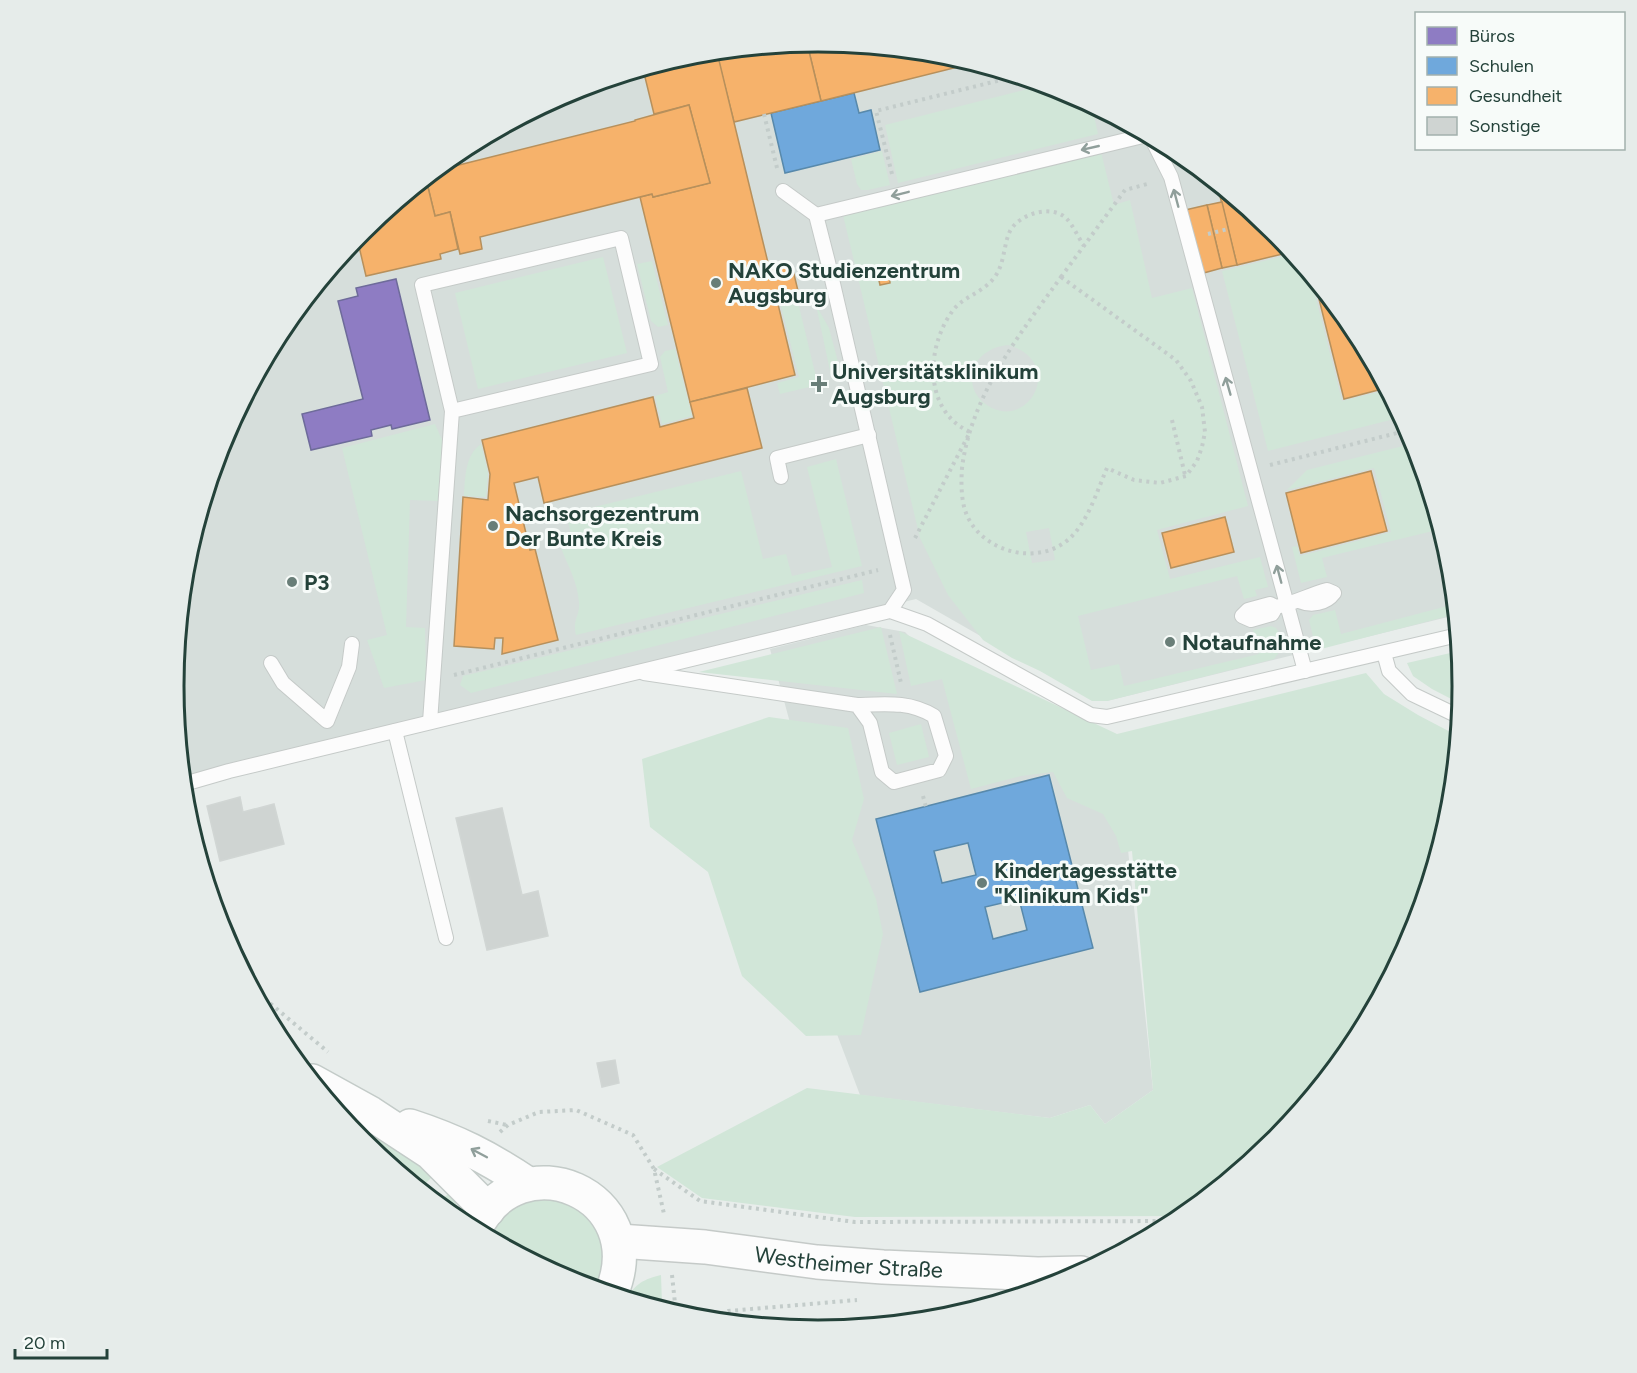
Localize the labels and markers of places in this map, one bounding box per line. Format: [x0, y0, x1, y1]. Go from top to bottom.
place label: NAKO Studienzentrum Augsburg [728, 257, 960, 309]
marker: NAKO Studienzentrum Augsburg [709, 276, 723, 290]
place label: Universitätsklinikum Augsburg [832, 358, 1039, 410]
marker: Universitätsklinikum Augsburg [810, 375, 828, 393]
place label: Nachsorgezentrum Der Bunte Kreis [505, 500, 699, 552]
marker: Nachsorgezentrum Der Bunte Kreis [486, 519, 500, 533]
place label: P3 [304, 569, 330, 596]
marker: P3 [285, 575, 299, 589]
place label: Notaufnahme [1182, 629, 1321, 656]
marker: Notaufnahme [1163, 635, 1177, 649]
place label: Kindertagesstätte "Klinikum Kids" [994, 857, 1177, 909]
marker: Kindertagesstätte "Klinikum Kids" [975, 876, 989, 890]

